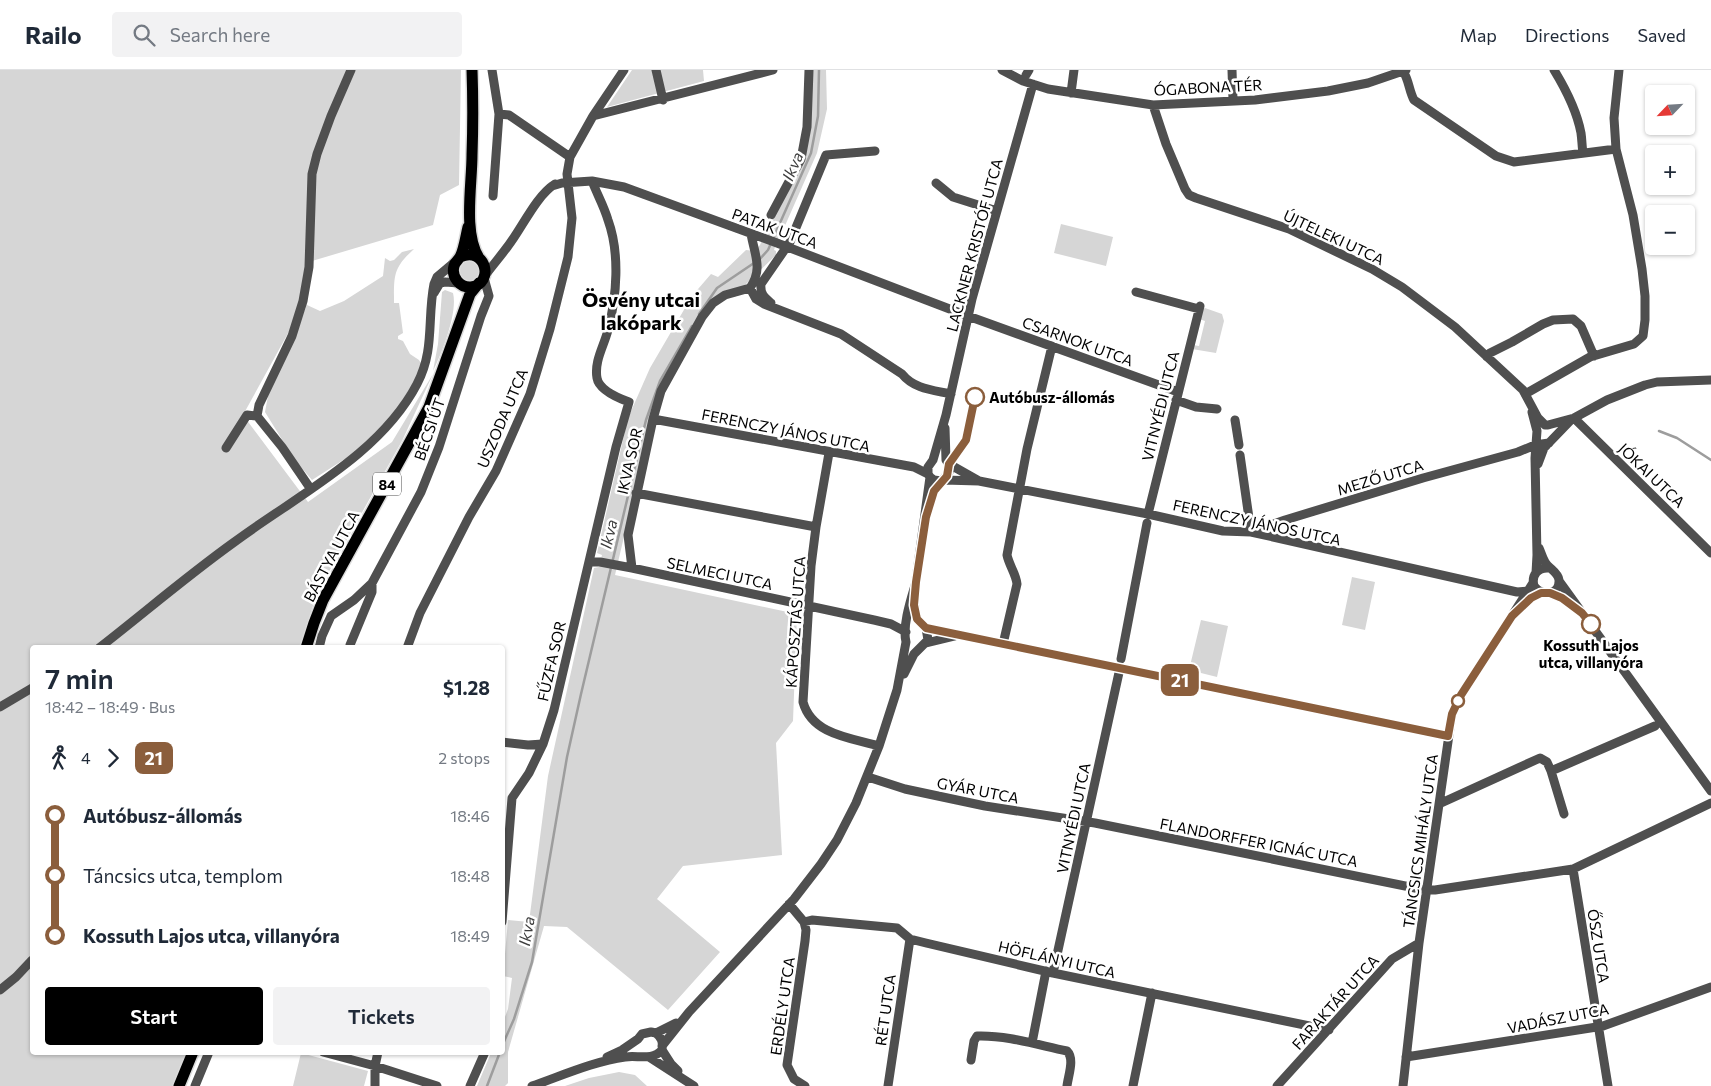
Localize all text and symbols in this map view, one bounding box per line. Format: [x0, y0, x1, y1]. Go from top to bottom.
search box [112, 12, 462, 57]
text: Railo [25, 20, 82, 49]
icon: search [130, 21, 158, 49]
text: Search here [170, 23, 270, 46]
text: Map [1460, 24, 1497, 46]
text: Directions [1525, 24, 1609, 46]
text: Saved [1637, 24, 1686, 46]
street label: ÓGABONA TÉR [1153, 74, 1263, 99]
north arrow [1645, 85, 1695, 135]
map controls [1645, 85, 1695, 255]
button: + [1645, 145, 1695, 195]
water label: Ikva [777, 149, 807, 183]
street label: LACKNER KRISTÓF UTCA [941, 156, 1006, 334]
street label: PATAK UTCA [730, 204, 820, 252]
street label: ÚJTELEKI UTCA [1281, 205, 1388, 268]
button: − [1645, 205, 1695, 255]
district label: Ösvény utcai lakópark [582, 287, 700, 334]
street label: CSARNOK UTCA [1020, 313, 1136, 369]
street label: VITNYÉDI UTCA [1137, 349, 1182, 463]
street label: USZODA UTCA [473, 366, 531, 470]
marker: Autóbusz-állomás [965, 387, 985, 407]
place label: Autóbusz-állomás [989, 388, 1115, 406]
street label: BÉCSI ÚT [409, 395, 448, 463]
street label: FERENCZY JÁNOS UTCA [700, 404, 872, 455]
street label: IKVA SOR [613, 426, 645, 496]
street label: JÓKAI UTCA [1615, 438, 1689, 511]
street label: MEZŐ UTCA [1335, 454, 1425, 499]
road number: 84 [373, 472, 401, 496]
street label: FERENCZY JÁNOS UTCA [1171, 494, 1343, 549]
street label: BÁSTYA UTCA [299, 507, 363, 605]
water label: Ikva [595, 517, 621, 551]
street label: SELMECI UTCA [665, 553, 775, 593]
street label: KÁPOSZTÁS UTCA [780, 555, 809, 688]
marker: Kossuth Lajos utca, villanyóra [1581, 614, 1601, 634]
street label: FŰZFA SOR [532, 619, 569, 703]
place label: Kossuth Lajos utca, villanyóra [1539, 636, 1643, 671]
text: 7 min [45, 661, 114, 695]
line badge: 21 [1158, 664, 1202, 696]
text: 21 [1171, 669, 1189, 691]
text: $1.28 [443, 676, 490, 699]
unlabelled marker [1451, 694, 1465, 708]
text: 18:42 – 18:49 · Bus [45, 697, 175, 716]
icon: walk [45, 744, 73, 772]
icon: forward [99, 744, 127, 772]
text: 21 [145, 747, 163, 769]
text: 4 [81, 748, 91, 767]
text: 2 stops [438, 748, 490, 767]
street label: TÁNCSICS MIHÁLY UTCA [1398, 753, 1441, 929]
street label: VITNYÉDI UTCA [1051, 761, 1094, 875]
street label: GYÁR UTCA [935, 772, 1021, 807]
text: Autóbusz-állomás [83, 804, 242, 827]
text: 18:46 [450, 806, 490, 825]
street label: FLANDORFFER IGNÁC UTCA [1158, 813, 1360, 870]
text: Táncsics utca, templom [83, 864, 283, 887]
text: 18:48 [450, 866, 490, 885]
street label: ŐSZ UTCA [1584, 908, 1615, 984]
water label: Ikva [514, 915, 538, 947]
text: Kossuth Lajos utca, villanyóra [83, 924, 340, 947]
text: 18:49 [450, 926, 490, 945]
street label: HÖFLÁNYI UTCA [997, 936, 1118, 981]
street label: FARAKTÁR UTCA [1287, 950, 1382, 1053]
street label: ERDÉLY UTCA [765, 955, 798, 1056]
street label: RÉT UTCA [870, 973, 899, 1047]
button: Start [45, 987, 263, 1045]
button: Tickets [273, 987, 490, 1045]
street label: VADÁSZ UTCA [1506, 998, 1610, 1037]

